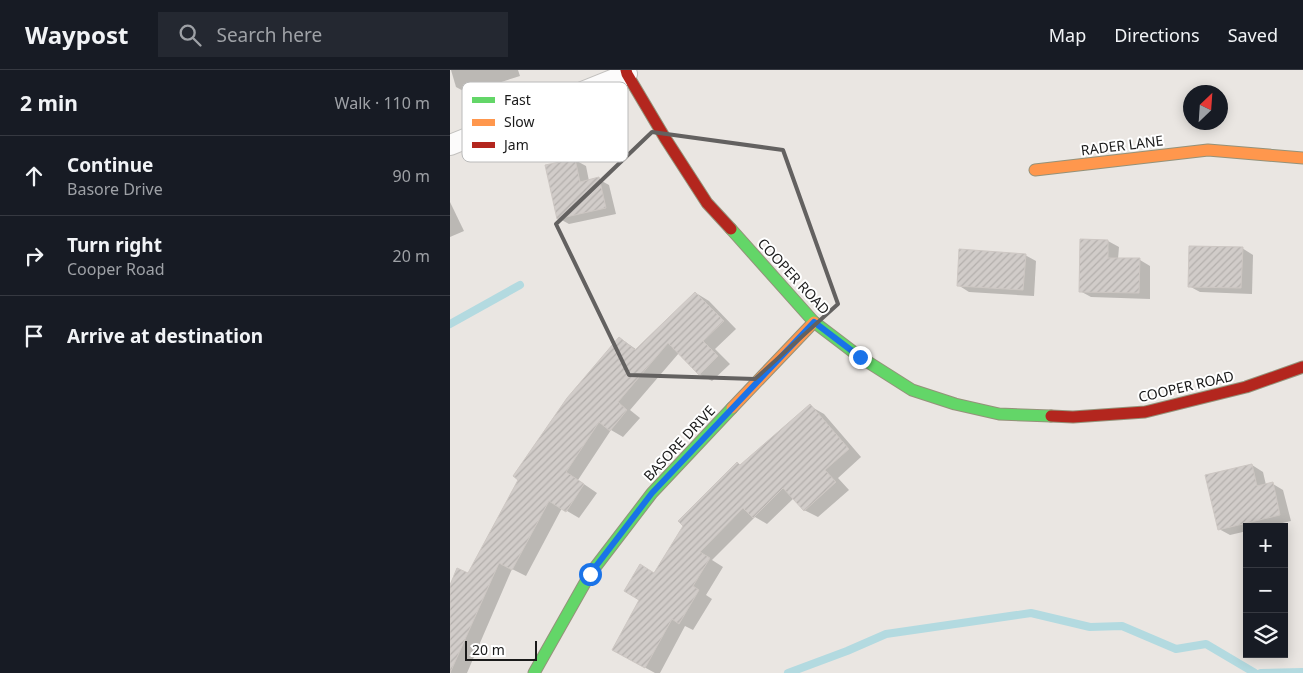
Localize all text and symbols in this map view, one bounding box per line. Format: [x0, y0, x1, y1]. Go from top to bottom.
search box [158, 12, 508, 57]
text: Waypost [25, 18, 128, 51]
icon: search [176, 21, 204, 49]
text: Search here [216, 22, 322, 48]
text: Map [1049, 23, 1086, 47]
text: Directions [1114, 23, 1200, 47]
text: Saved [1228, 23, 1278, 47]
legend [462, 82, 628, 162]
north arrow [1183, 85, 1228, 130]
text: 2 min [20, 89, 78, 117]
text: Fast [504, 90, 531, 109]
text: Walk · 110 m [335, 92, 430, 114]
text: Slow [504, 112, 535, 131]
street label: RADER LANE [1080, 131, 1164, 159]
text: Jam [502, 135, 529, 154]
text: Continue [67, 152, 153, 178]
icon: ahead [20, 162, 48, 190]
text: 90 m [393, 165, 430, 187]
text: Basore Drive [67, 178, 163, 200]
text: Turn right [67, 232, 162, 258]
street label: COOPER ROAD [754, 234, 834, 318]
icon: right [20, 242, 48, 270]
text: 20 m [393, 245, 430, 267]
text: Cooper Road [67, 258, 165, 280]
icon: arrive [20, 322, 48, 350]
text: Arrive at destination [67, 323, 263, 349]
route end [849, 346, 872, 369]
street label: COOPER ROAD [1136, 366, 1236, 406]
street label: BASORE DRIVE [639, 401, 719, 485]
map controls [1243, 523, 1288, 658]
button: + [1243, 523, 1288, 568]
route start [579, 563, 602, 586]
button: − [1243, 568, 1288, 613]
button: layers [1243, 613, 1288, 658]
scale bar [465, 638, 538, 661]
text: 20 m [472, 640, 505, 659]

